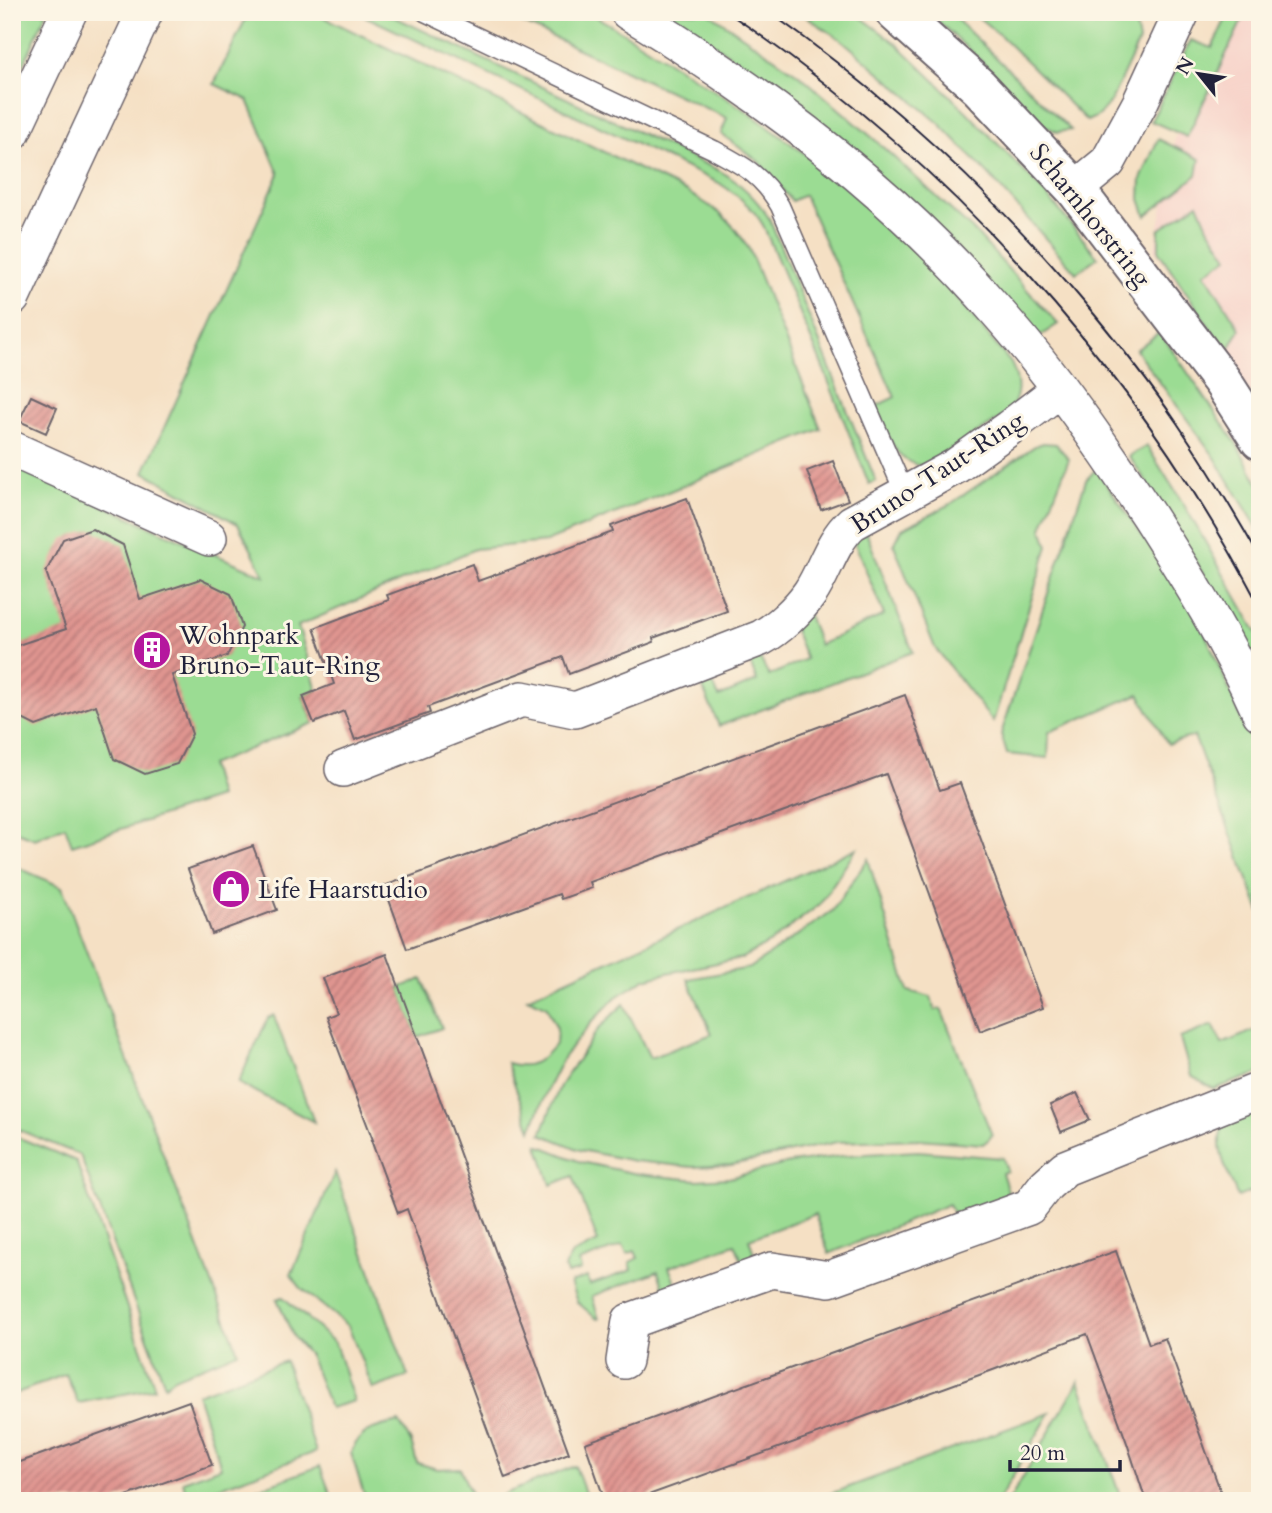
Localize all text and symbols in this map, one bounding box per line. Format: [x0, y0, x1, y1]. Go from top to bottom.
north arrow [1164, 38, 1234, 108]
text: N [1170, 52, 1201, 80]
street label: Scharnhorstring [1022, 136, 1160, 295]
street label: Bruno-Taut-Ring [843, 403, 1031, 542]
place label: Wohnpark Bruno-Taut-Ring [178, 618, 380, 683]
building icon: Wohnpark Bruno-Taut-Ring [131, 629, 173, 671]
shop icon: Life Haarstudio [210, 868, 252, 910]
place label: Life Haarstudio [258, 872, 428, 907]
scale bar [1010, 1429, 1120, 1473]
text: 20 m [1020, 1439, 1065, 1468]

